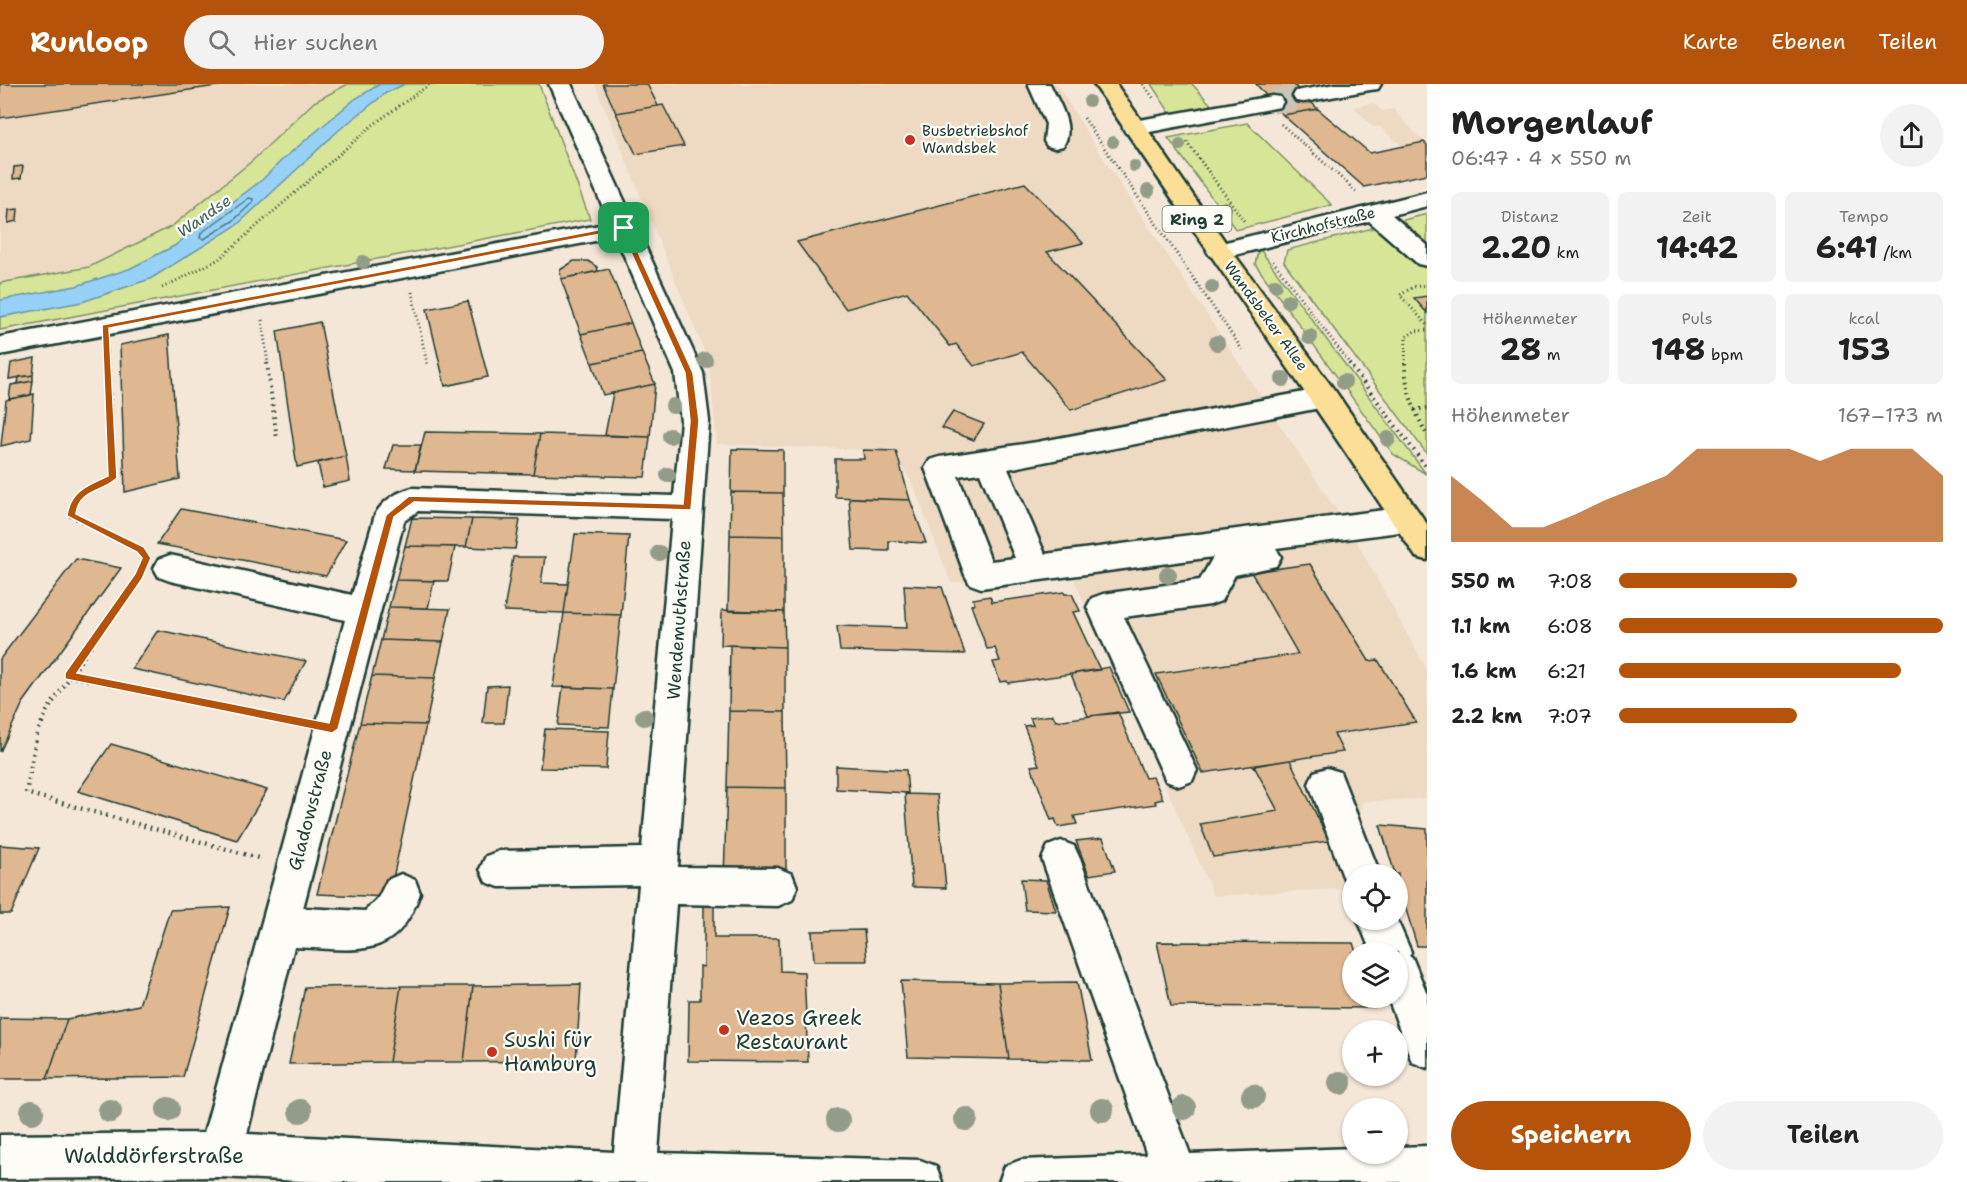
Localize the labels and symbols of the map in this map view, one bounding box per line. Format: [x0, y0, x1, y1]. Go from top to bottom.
place label: Busbetriebshof Wandsbek [922, 121, 1029, 158]
marker: Busbetriebshof Wandsbek [903, 133, 917, 147]
water label: Wandse [173, 190, 235, 242]
pin [598, 202, 649, 253]
street label: Kirchhofstraße [1269, 202, 1377, 248]
road number: Ring 2 [1162, 206, 1232, 232]
street label: Wandsbeker Allee [1219, 257, 1313, 375]
street label: Wendemuthstraße [661, 539, 697, 701]
street label: Gladowstraße [282, 747, 338, 873]
place label: Vezos Greek Restaurant [736, 1004, 862, 1056]
marker: Vezos Greek Restaurant [717, 1023, 731, 1037]
place label: Sushi für Hamburg [504, 1026, 597, 1078]
marker: Sushi für Hamburg [485, 1045, 499, 1059]
street label: Walddörferstraße [64, 1142, 244, 1170]

